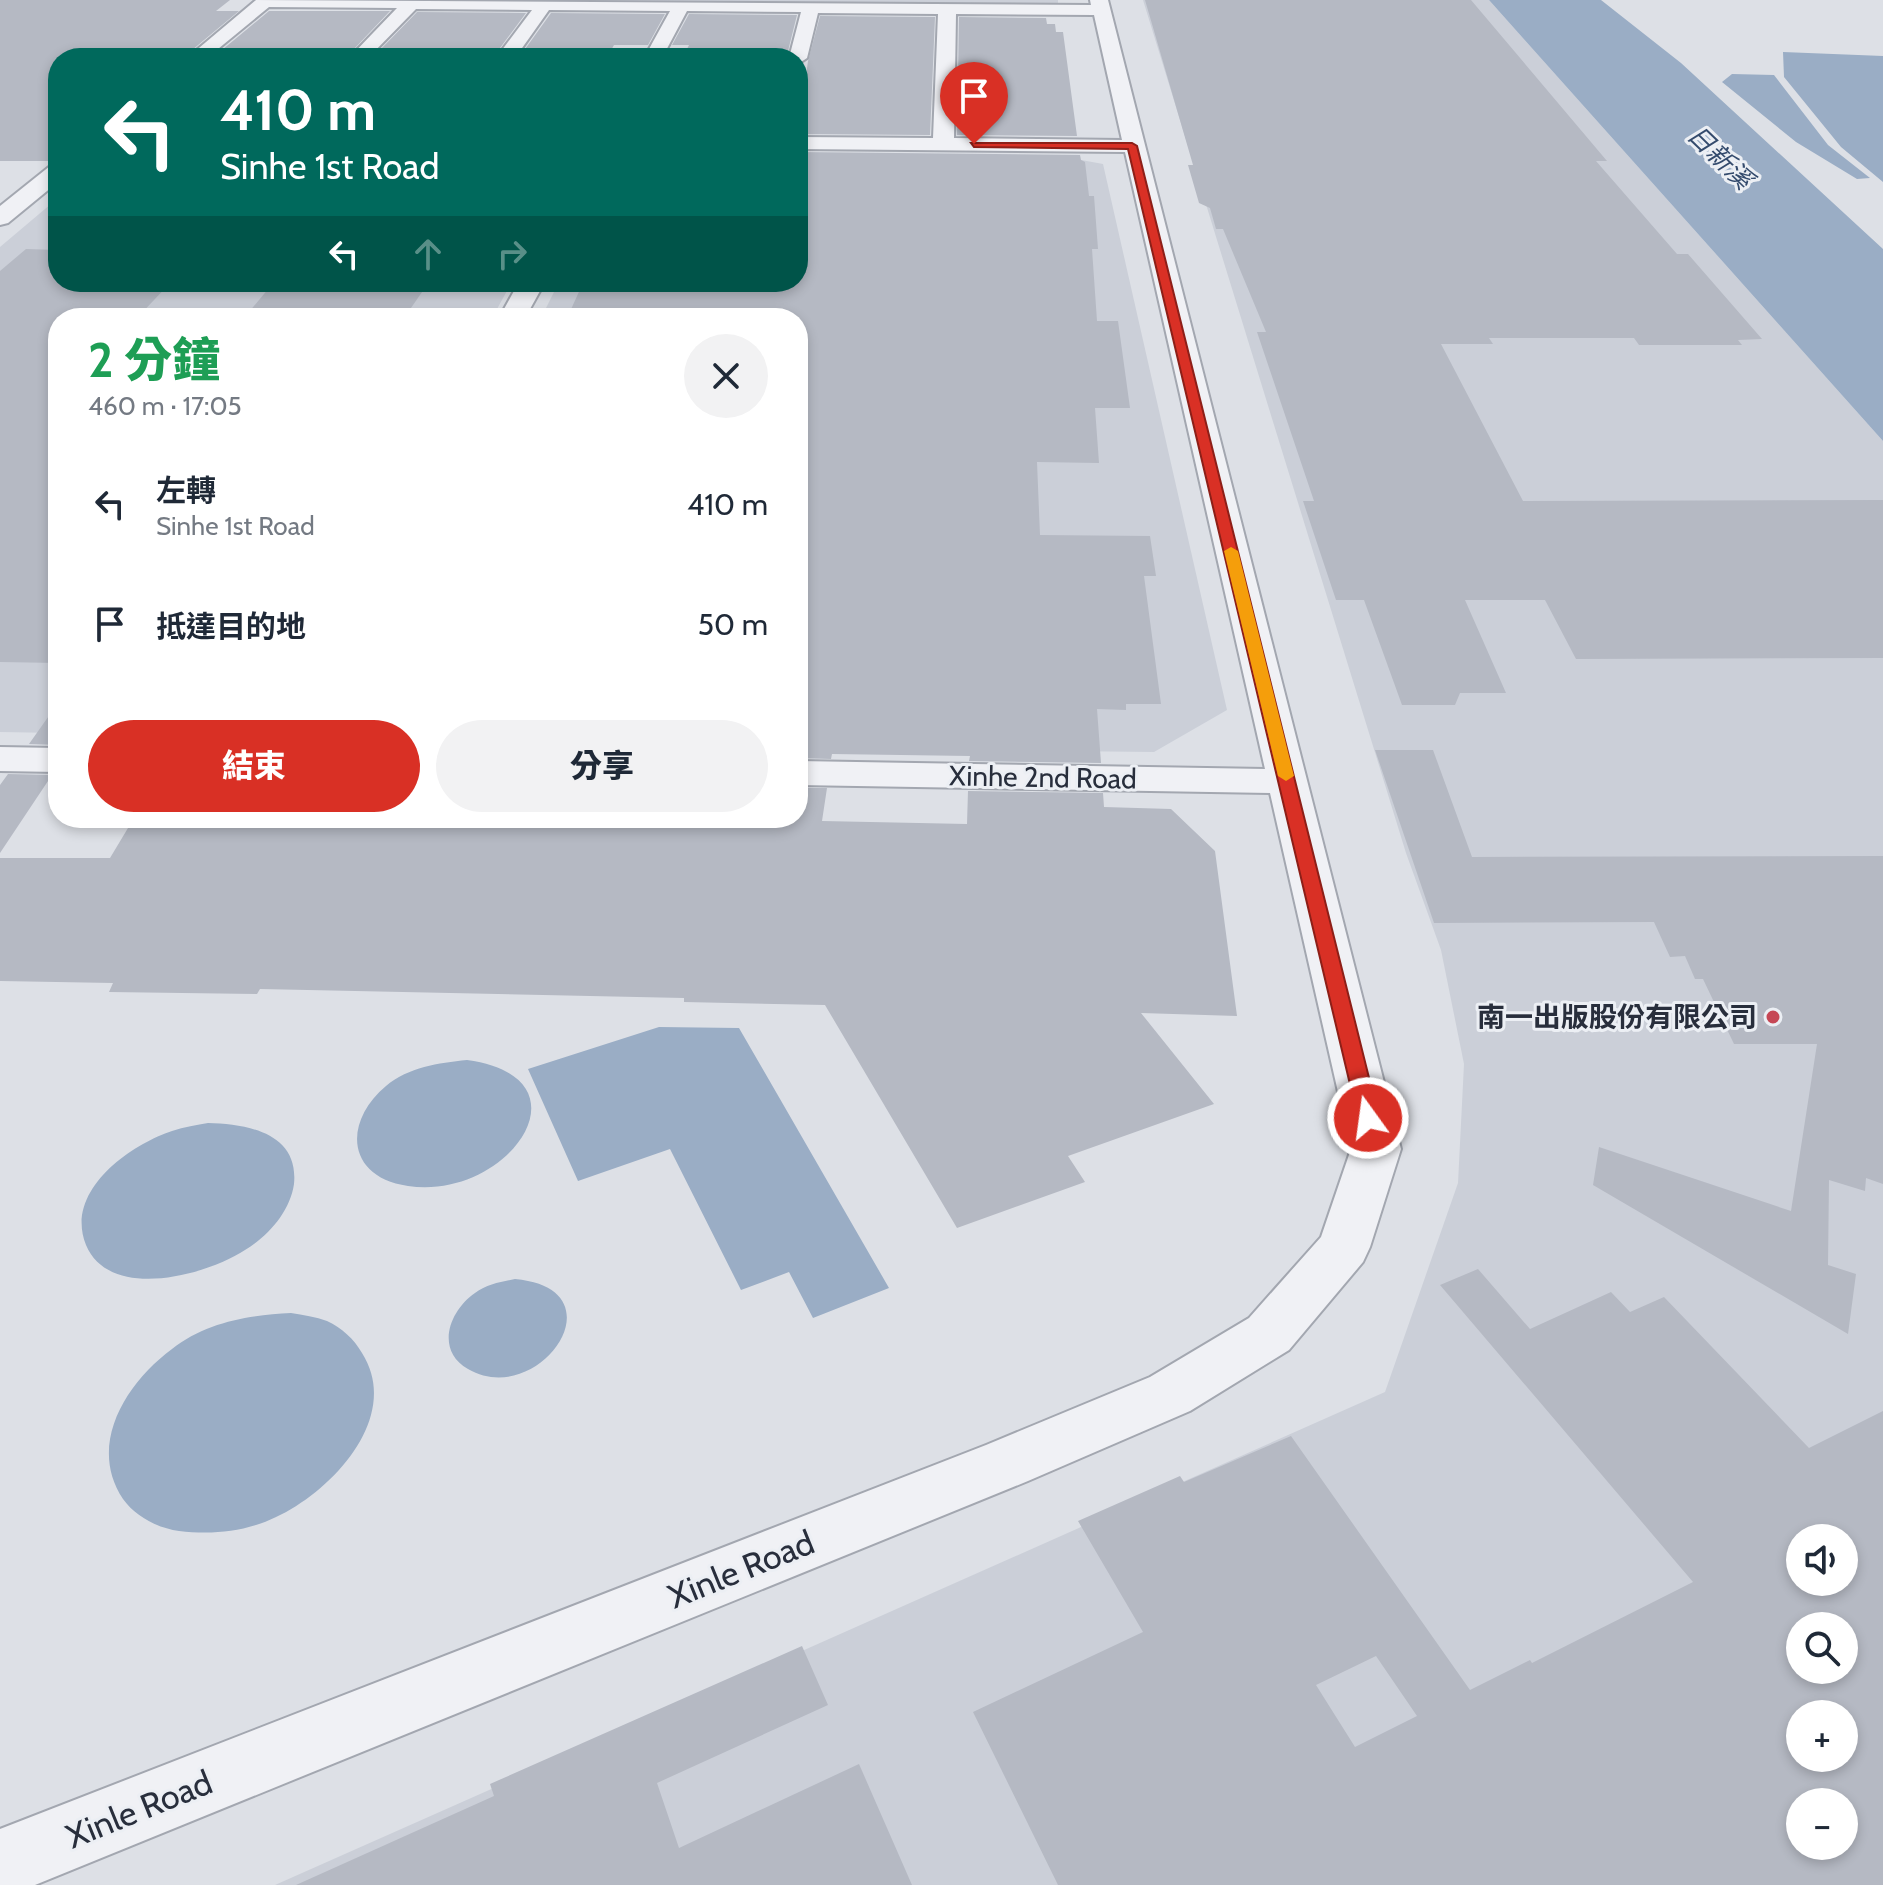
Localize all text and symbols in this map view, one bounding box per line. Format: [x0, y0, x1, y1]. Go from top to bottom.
pin [940, 62, 1008, 144]
icon: arrive [952, 74, 996, 118]
text: 410 m [220, 76, 376, 144]
icon: left [88, 80, 192, 184]
water label: 日新溪 [1681, 118, 1762, 198]
text: Sinhe 1st Road [220, 144, 440, 188]
icon: left [322, 232, 366, 276]
icon: ahead [406, 232, 450, 276]
icon: right [490, 232, 534, 276]
text: 2 分鐘 [88, 331, 220, 389]
button: close [684, 334, 768, 418]
text: 460 m · 17:05 [88, 390, 242, 422]
text: 左轉 [156, 472, 216, 509]
icon: left [88, 482, 132, 526]
text: 410 m [687, 486, 768, 523]
text: Sinhe 1st Road [156, 510, 315, 542]
icon: arrive [88, 602, 132, 646]
text: 50 m [698, 606, 768, 643]
text: 抵達目的地 [156, 608, 306, 645]
button: 結束 [88, 720, 420, 812]
button: 分享 [436, 720, 768, 812]
street label: Xinhe 2nd Road [949, 758, 1137, 796]
place label: 南一出版股份有限公司 [1477, 1000, 1757, 1034]
marker: 南一出版股份有限公司 [1764, 1008, 1782, 1026]
position arrow [1326, 1076, 1410, 1160]
street label: Xinle Road [662, 1521, 820, 1617]
map controls [1786, 1524, 1858, 1860]
button: sound [1786, 1524, 1858, 1596]
button: search [1786, 1612, 1858, 1684]
button: + [1786, 1700, 1858, 1772]
street label: Xinle Road [60, 1761, 218, 1857]
button: − [1786, 1788, 1858, 1860]

